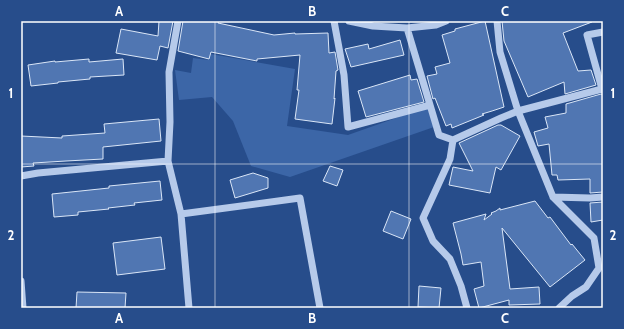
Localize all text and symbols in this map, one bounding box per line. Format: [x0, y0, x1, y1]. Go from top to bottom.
text: A [115, 3, 124, 19]
text: B [308, 3, 316, 19]
text: C [501, 3, 509, 19]
text: 1 [9, 85, 13, 101]
text: 1 [611, 85, 615, 101]
text: 2 [8, 227, 15, 243]
text: 2 [610, 227, 617, 243]
text: A [115, 310, 124, 326]
text: B [308, 310, 316, 326]
text: C [501, 310, 509, 326]

